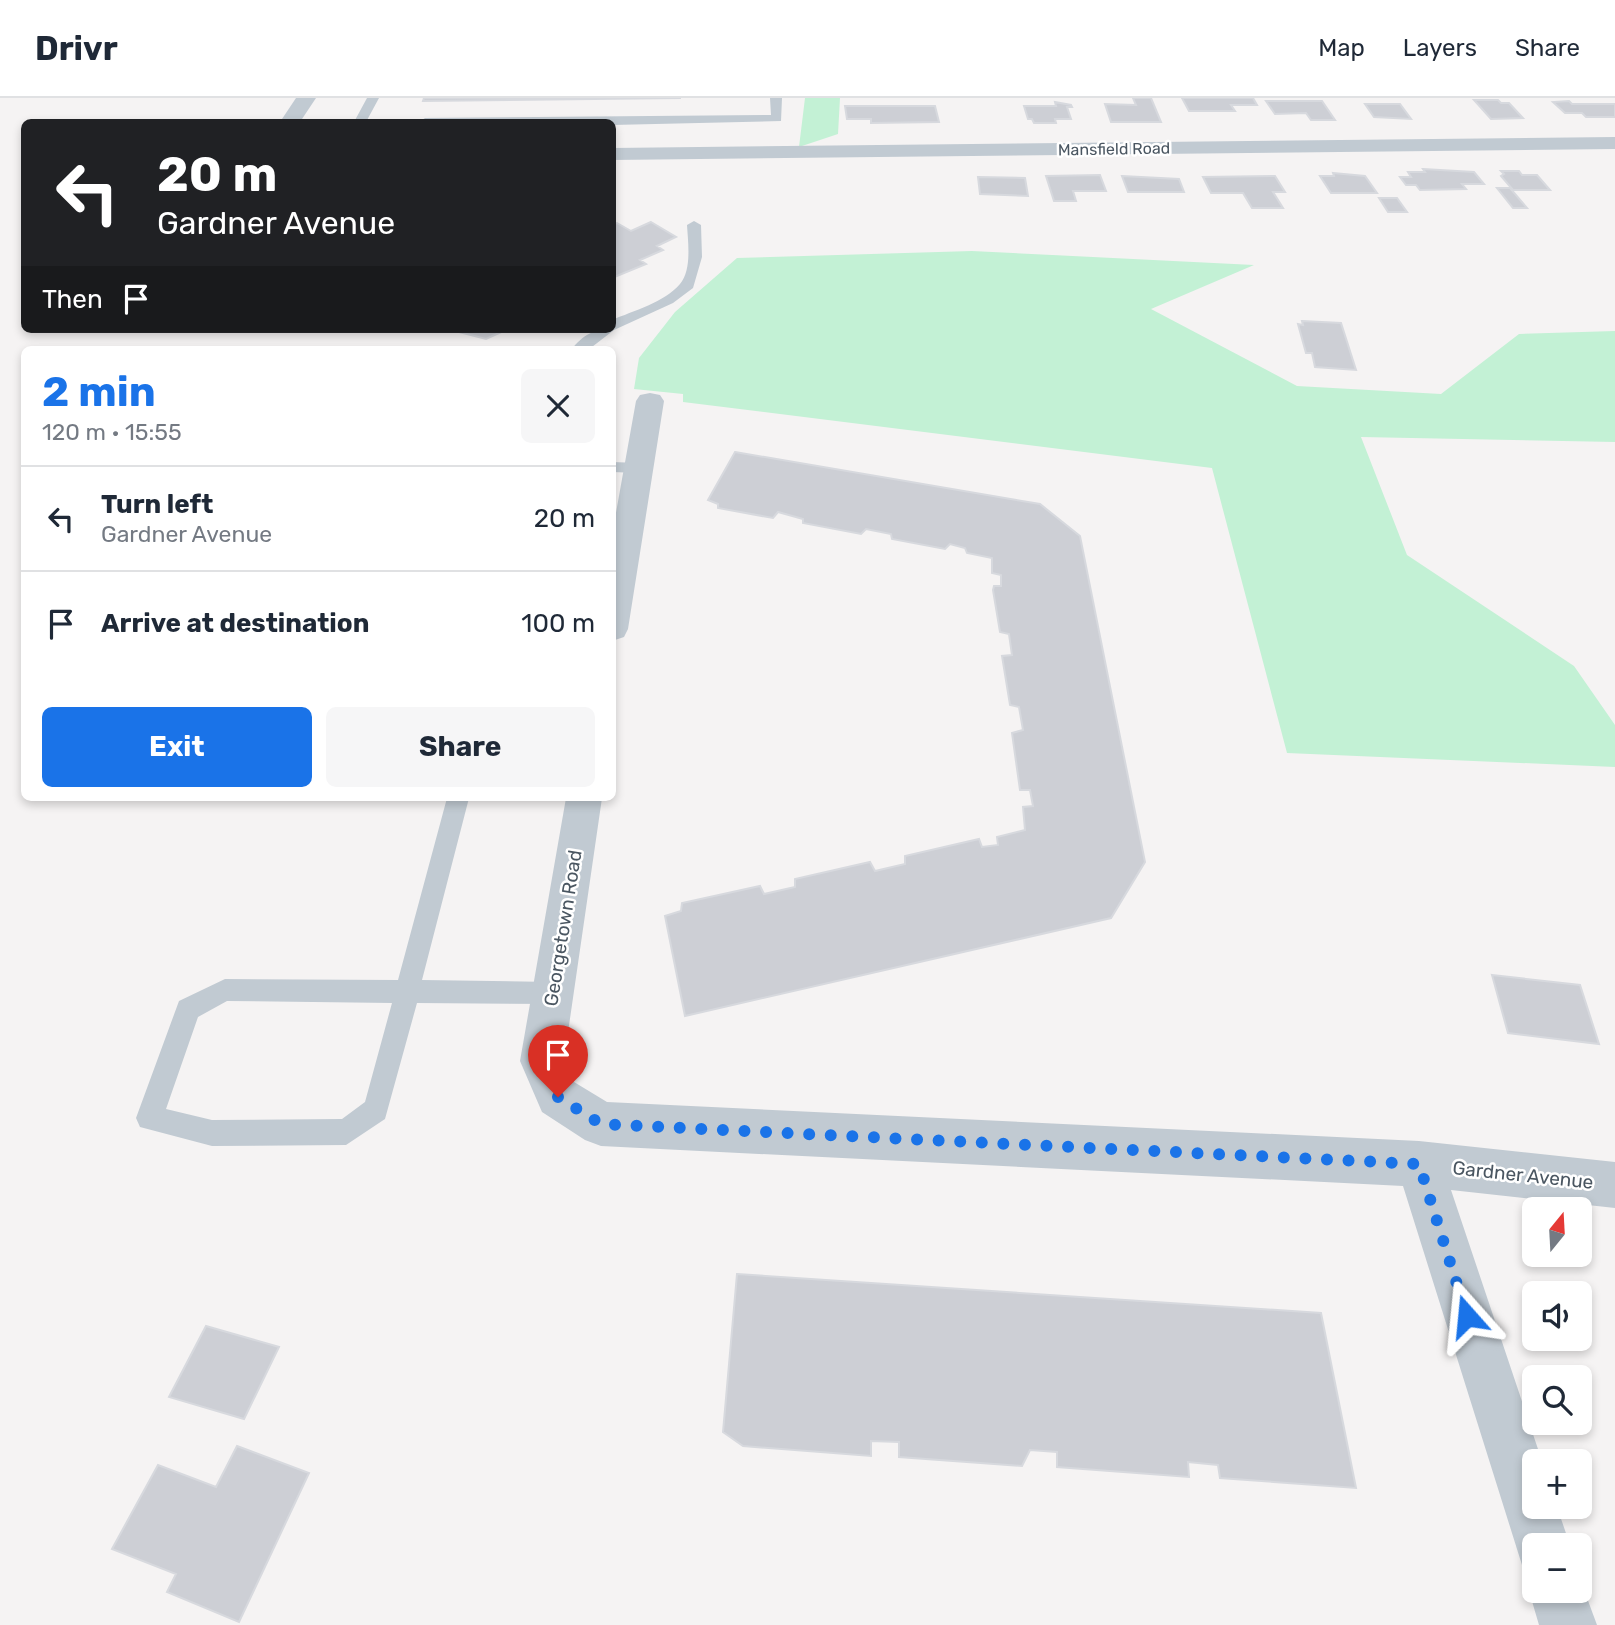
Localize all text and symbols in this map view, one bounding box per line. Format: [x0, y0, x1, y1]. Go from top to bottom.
text: Drivr [35, 29, 118, 68]
text: Map [1318, 34, 1365, 62]
text: Layers [1403, 34, 1477, 62]
text: Share [1515, 34, 1580, 62]
street label: Mansfield Road [1058, 139, 1170, 159]
text: 20 m [157, 145, 278, 203]
icon: left [42, 147, 133, 238]
text: Gardner Avenue [157, 204, 395, 242]
icon: arrive [117, 280, 155, 318]
text: Then [42, 284, 103, 315]
text: 2 min [42, 367, 156, 417]
button: close [521, 369, 595, 443]
text: 120 m · 15:55 [42, 418, 182, 446]
text: Turn left [101, 489, 213, 520]
icon: left [42, 500, 80, 538]
text: 20 m [534, 503, 595, 534]
text: Gardner Avenue [101, 520, 272, 548]
icon: arrive [42, 605, 80, 643]
text: Arrive at destination [101, 608, 369, 639]
text: 100 m [521, 608, 595, 639]
button: Exit [42, 707, 312, 787]
button: Share [326, 707, 595, 787]
street label: Georgetown Road [539, 848, 587, 1008]
pin [528, 1025, 588, 1097]
icon: arrive [539, 1036, 577, 1074]
street label: Gardner Avenue [1451, 1156, 1595, 1194]
north arrow [1522, 1197, 1592, 1267]
map controls [1522, 1197, 1592, 1603]
position arrow [1430, 1279, 1504, 1353]
button: sound [1522, 1281, 1592, 1351]
button: search [1522, 1365, 1592, 1435]
button: + [1522, 1449, 1592, 1519]
button: − [1522, 1533, 1592, 1603]

